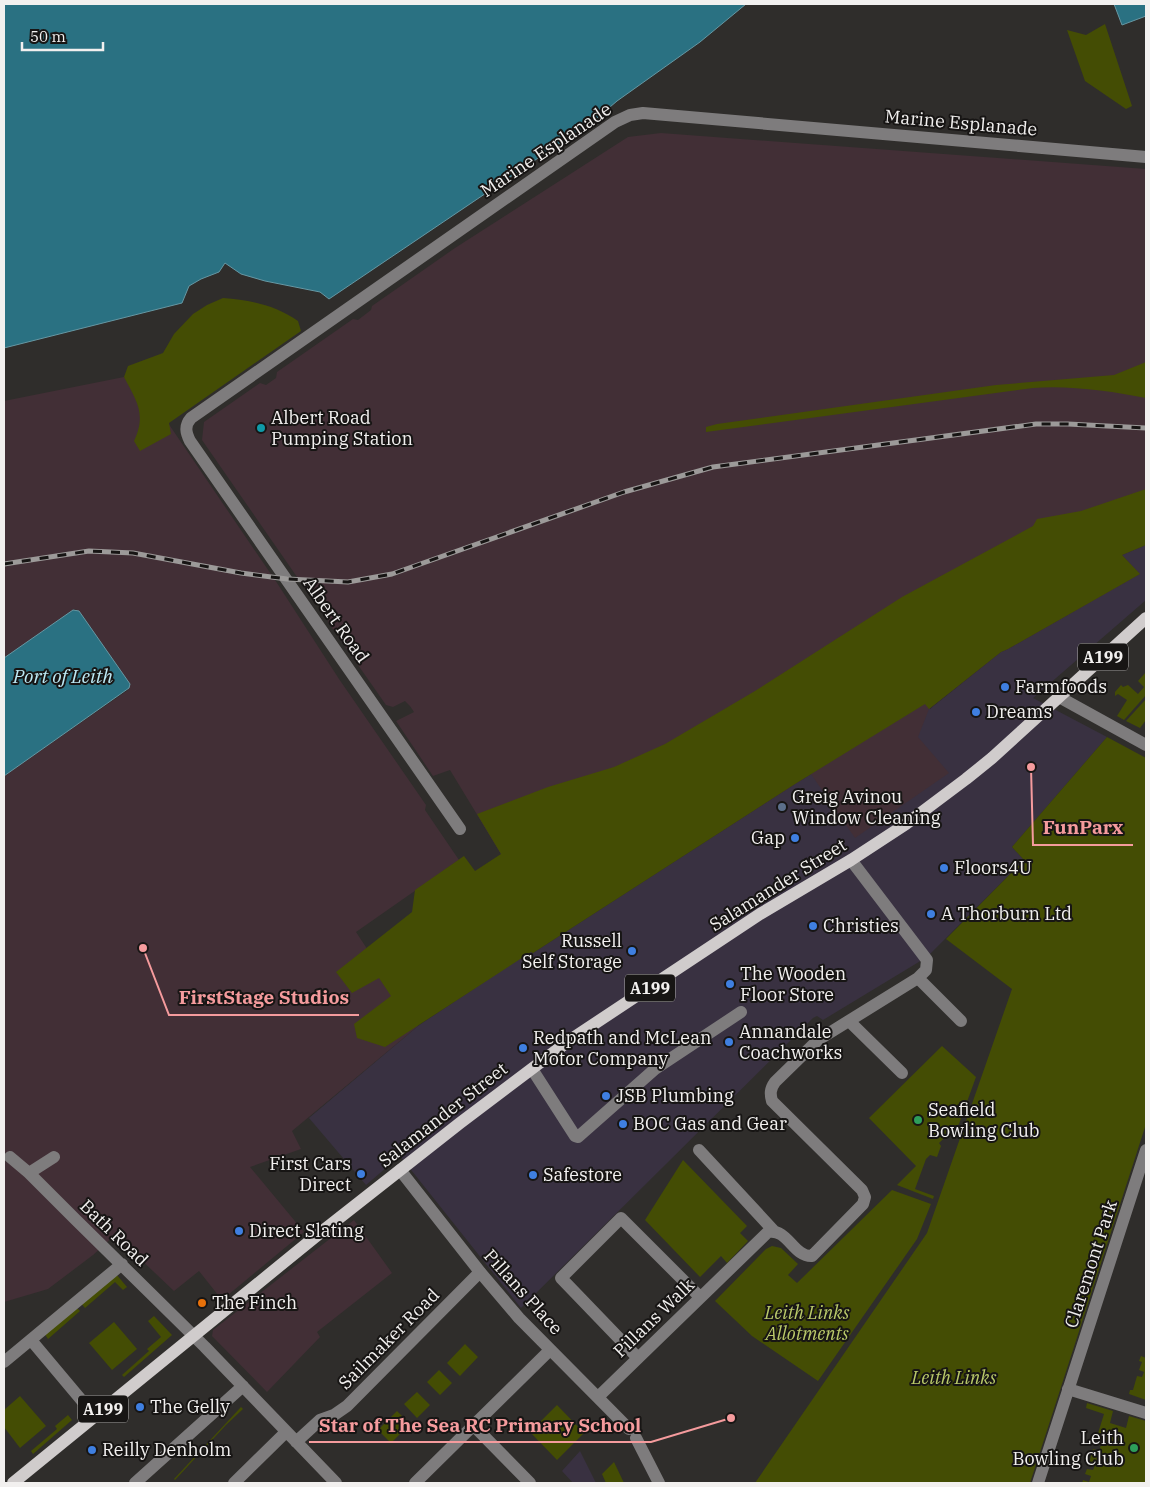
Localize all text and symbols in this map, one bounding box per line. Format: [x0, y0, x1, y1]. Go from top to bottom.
scale bar [22, 20, 104, 52]
text: 50 m [30, 27, 66, 46]
street label: Marine Esplanade [476, 97, 616, 202]
street label: Marine Esplanade [884, 104, 1038, 141]
place label: Albert Road Pumping Station [271, 406, 413, 450]
marker: Albert Road Pumping Station [255, 422, 267, 434]
street label: Albert Road [298, 572, 374, 667]
road number: A199 [1078, 644, 1128, 670]
water label: Port of Leith [12, 664, 113, 688]
place label: Farmfoods [1015, 675, 1107, 698]
marker: Farmfoods [999, 681, 1011, 693]
place label: Dreams [986, 700, 1052, 723]
marker: Dreams [970, 706, 982, 718]
place label: Greig Avinou Window Cleaning [792, 785, 941, 829]
marker: Greig Avinou Window Cleaning [776, 801, 788, 813]
callout: FunParx [1033, 811, 1133, 845]
text: FunParx [1043, 815, 1123, 839]
place label: Gap [751, 826, 785, 849]
marker: Gap [789, 832, 801, 844]
street label: Salamander Street [705, 833, 851, 936]
place label: Floors4U [954, 856, 1032, 879]
marker: Floors4U [938, 862, 950, 874]
place label: A Thorburn Ltd [941, 902, 1072, 925]
marker: A Thorburn Ltd [925, 908, 937, 920]
place label: Christies [823, 914, 899, 937]
marker: Christies [807, 920, 819, 932]
place label: Russell Self Storage [522, 929, 622, 973]
marker: Russell Self Storage [626, 945, 638, 957]
place label: The Wooden Floor Store [740, 962, 846, 1006]
road number: A199 [625, 974, 675, 1001]
marker: The Wooden Floor Store [724, 978, 736, 990]
callout: FirstStage Studios [169, 981, 359, 1015]
text: FirstStage Studios [179, 985, 349, 1009]
place label: Annandale Coachworks [739, 1020, 842, 1064]
place label: Redpath and McLean Motor Company [533, 1026, 712, 1070]
marker: Annandale Coachworks [723, 1036, 735, 1048]
marker: Redpath and McLean Motor Company [517, 1042, 529, 1054]
street label: Salamander Street [374, 1057, 512, 1172]
place label: JSB Plumbing [616, 1084, 734, 1107]
marker: JSB Plumbing [600, 1090, 612, 1102]
place label: Seafield Bowling Club [928, 1098, 1040, 1142]
place label: BOC Gas and Gear [633, 1112, 787, 1135]
marker: Seafield Bowling Club [912, 1114, 924, 1126]
marker: BOC Gas and Gear [617, 1118, 629, 1130]
place label: First Cars Direct [269, 1152, 351, 1196]
place label: Safestore [543, 1163, 622, 1186]
marker: First Cars Direct [355, 1168, 367, 1180]
marker: Safestore [527, 1169, 539, 1181]
street label: Bath Road [75, 1194, 153, 1271]
street label: Claremont Park [1059, 1197, 1122, 1331]
place label: Direct Slating [249, 1219, 364, 1242]
marker: Direct Slating [233, 1225, 245, 1237]
street label: Pillans Place [479, 1244, 568, 1339]
street label: Pillans Walk [608, 1273, 699, 1362]
street label: Sailmaker Road [333, 1283, 444, 1394]
place label: The Finch [212, 1291, 297, 1314]
marker: The Finch [196, 1297, 208, 1309]
park label: Leith Links Allotments [764, 1301, 850, 1345]
park label: Leith Links [911, 1366, 997, 1389]
place label: The Gelly [150, 1395, 230, 1418]
road number: A199 [78, 1396, 128, 1422]
marker: The Gelly [134, 1401, 146, 1413]
callout: Star of The Sea RC Primary School [309, 1408, 651, 1442]
text: Star of The Sea RC Primary School [319, 1413, 641, 1437]
place label: Leith Bowling Club [1012, 1426, 1124, 1470]
place label: Reilly Denholm [102, 1438, 232, 1461]
marker: Leith Bowling Club [1128, 1442, 1140, 1454]
marker: Reilly Denholm [86, 1444, 98, 1456]

